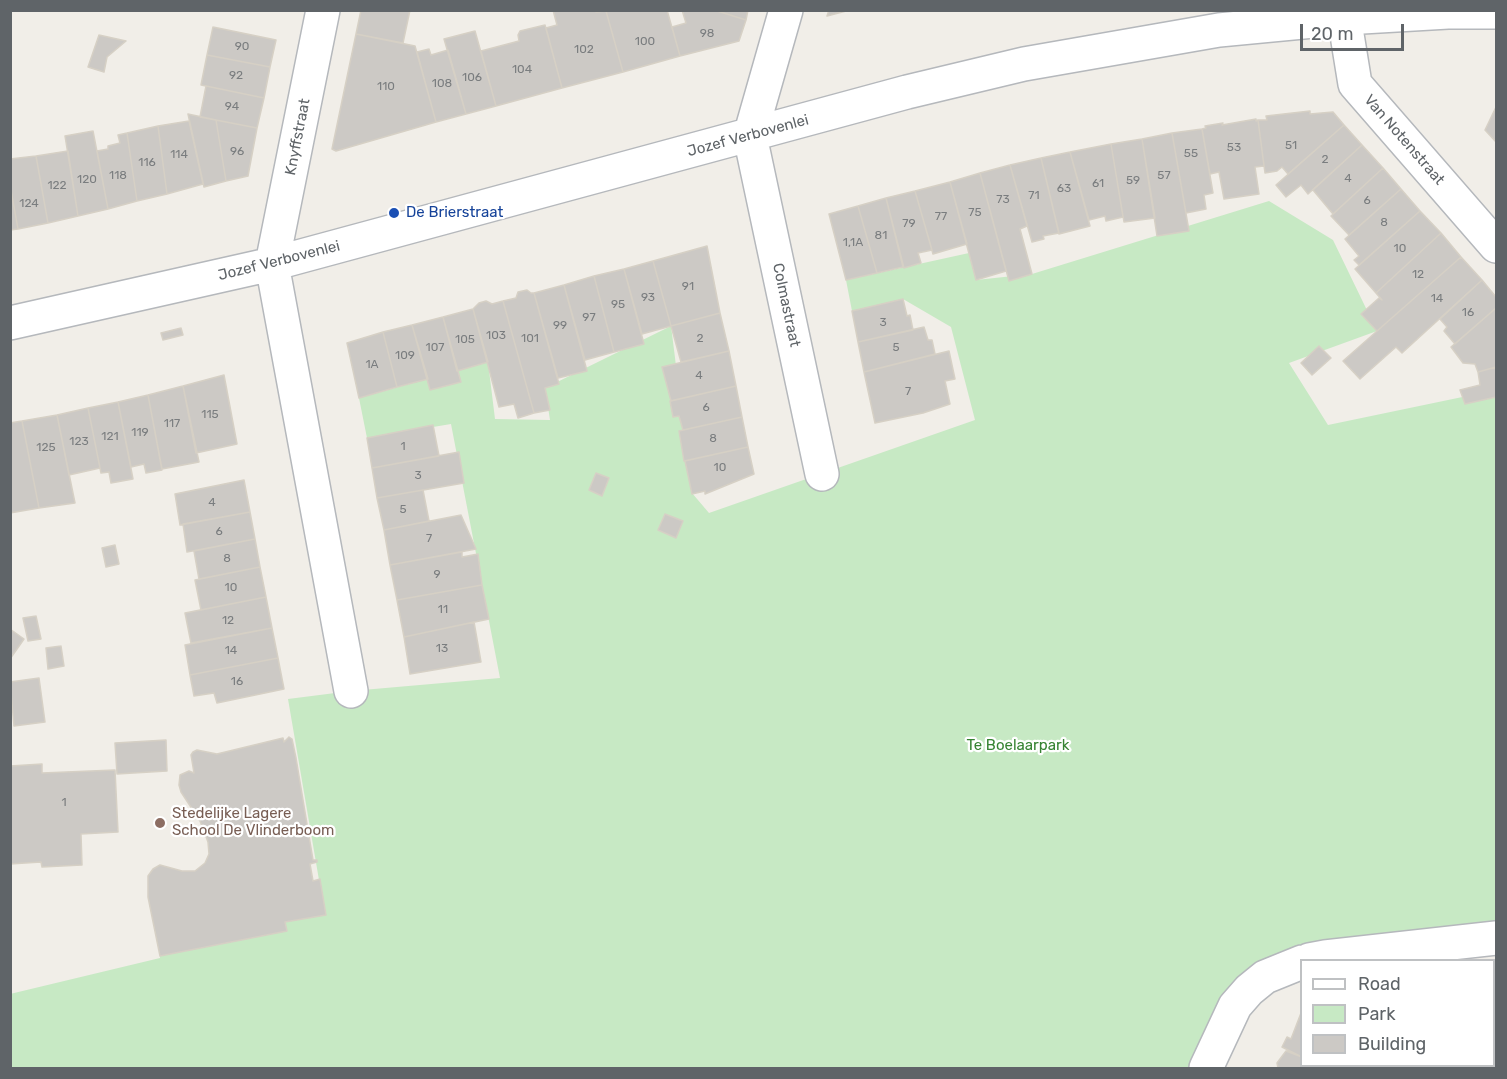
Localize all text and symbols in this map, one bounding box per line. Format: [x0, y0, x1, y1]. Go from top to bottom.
scale bar [1303, 12, 1406, 50]
text: 20 m [1311, 23, 1353, 45]
house number: 98 [700, 27, 714, 41]
house number: 100 [635, 35, 655, 49]
house number: 90 [235, 40, 249, 54]
house number: 102 [574, 43, 594, 57]
house number: 104 [512, 63, 532, 77]
house number: 92 [229, 69, 243, 83]
house number: 106 [462, 71, 482, 85]
house number: 108 [432, 77, 452, 91]
house number: 110 [377, 80, 395, 94]
street label: Van Notenstraat [1360, 91, 1448, 189]
street label: Knyffstraat [282, 97, 314, 177]
house number: 94 [225, 100, 239, 114]
street label: Jozef Verbovenlei [685, 111, 811, 161]
house number: 51 [1285, 139, 1297, 153]
house number: 53 [1227, 141, 1241, 155]
house number: 96 [230, 145, 244, 159]
house number: 55 [1184, 147, 1198, 161]
house number: 114 [170, 148, 188, 162]
house number: 2 [1321, 153, 1329, 167]
house number: 116 [138, 156, 156, 170]
house number: 118 [109, 169, 127, 183]
house number: 57 [1157, 169, 1171, 183]
house number: 4 [1344, 172, 1352, 186]
house number: 120 [77, 173, 97, 187]
house number: 59 [1126, 174, 1140, 188]
house number: 61 [1092, 177, 1104, 191]
house number: 122 [47, 179, 67, 193]
house number: 63 [1057, 182, 1071, 196]
house number: 71 [1028, 189, 1040, 203]
house number: 73 [996, 193, 1010, 207]
house number: 6 [1363, 194, 1371, 208]
house number: 124 [19, 197, 39, 211]
place label: De Brierstraat [406, 204, 503, 222]
marker: De Brierstraat [387, 206, 401, 220]
house number: 75 [968, 206, 982, 220]
house number: 77 [935, 210, 947, 224]
house number: 8 [1380, 216, 1388, 230]
house number: 79 [902, 217, 916, 231]
house number: 81 [875, 229, 887, 243]
house number: 1,1A [843, 236, 863, 250]
street label: Jozef Verbovenlei [216, 237, 342, 285]
house number: 10 [1394, 242, 1406, 256]
street label: Colmastraat [768, 261, 804, 349]
house number: 12 [1412, 268, 1424, 282]
house number: 91 [682, 280, 694, 294]
house number: 93 [641, 291, 655, 305]
house number: 14 [1431, 292, 1443, 306]
house number: 95 [611, 298, 625, 312]
house number: 16 [1462, 306, 1474, 320]
house number: 97 [582, 311, 596, 325]
house number: 3 [879, 316, 887, 330]
house number: 99 [553, 319, 567, 333]
house number: 103 [486, 329, 506, 343]
house number: 101 [521, 332, 539, 346]
house number: 2 [696, 332, 704, 346]
house number: 105 [455, 333, 475, 347]
house number: 107 [426, 341, 444, 355]
house number: 5 [892, 341, 900, 355]
house number: 109 [395, 349, 415, 363]
house number: 1A [365, 358, 379, 372]
house number: 4 [695, 369, 703, 383]
house number: 7 [905, 385, 911, 399]
house number: 6 [702, 401, 710, 415]
house number: 115 [201, 408, 219, 422]
house number: 117 [164, 417, 180, 431]
house number: 119 [131, 426, 149, 440]
house number: 121 [101, 430, 119, 444]
house number: 8 [709, 432, 717, 446]
house number: 123 [69, 435, 89, 449]
house number: 1 [400, 440, 406, 454]
house number: 125 [36, 441, 56, 455]
house number: 10 [714, 461, 726, 475]
house number: 3 [414, 469, 422, 483]
house number: 4 [208, 496, 216, 510]
house number: 5 [399, 503, 407, 517]
house number: 6 [215, 525, 223, 539]
house number: 7 [426, 532, 432, 546]
house number: 8 [223, 552, 231, 566]
house number: 9 [433, 568, 441, 582]
house number: 10 [225, 581, 237, 595]
house number: 11 [438, 603, 448, 617]
house number: 12 [222, 614, 234, 628]
house number: 13 [436, 642, 448, 656]
house number: 14 [225, 644, 237, 658]
house number: 16 [231, 675, 243, 689]
park label: Te Boelaarpark [967, 737, 1069, 755]
house number: 1 [61, 796, 67, 810]
place label: Stedelijke Lagere School De Vlinderboom [172, 805, 334, 840]
marker: Stedelijke Lagere School De Vlinderboom [153, 816, 167, 830]
legend [1300, 959, 1495, 1067]
text: Road [1358, 973, 1401, 995]
text: Park [1358, 1003, 1395, 1025]
text: Building [1358, 1033, 1426, 1055]

